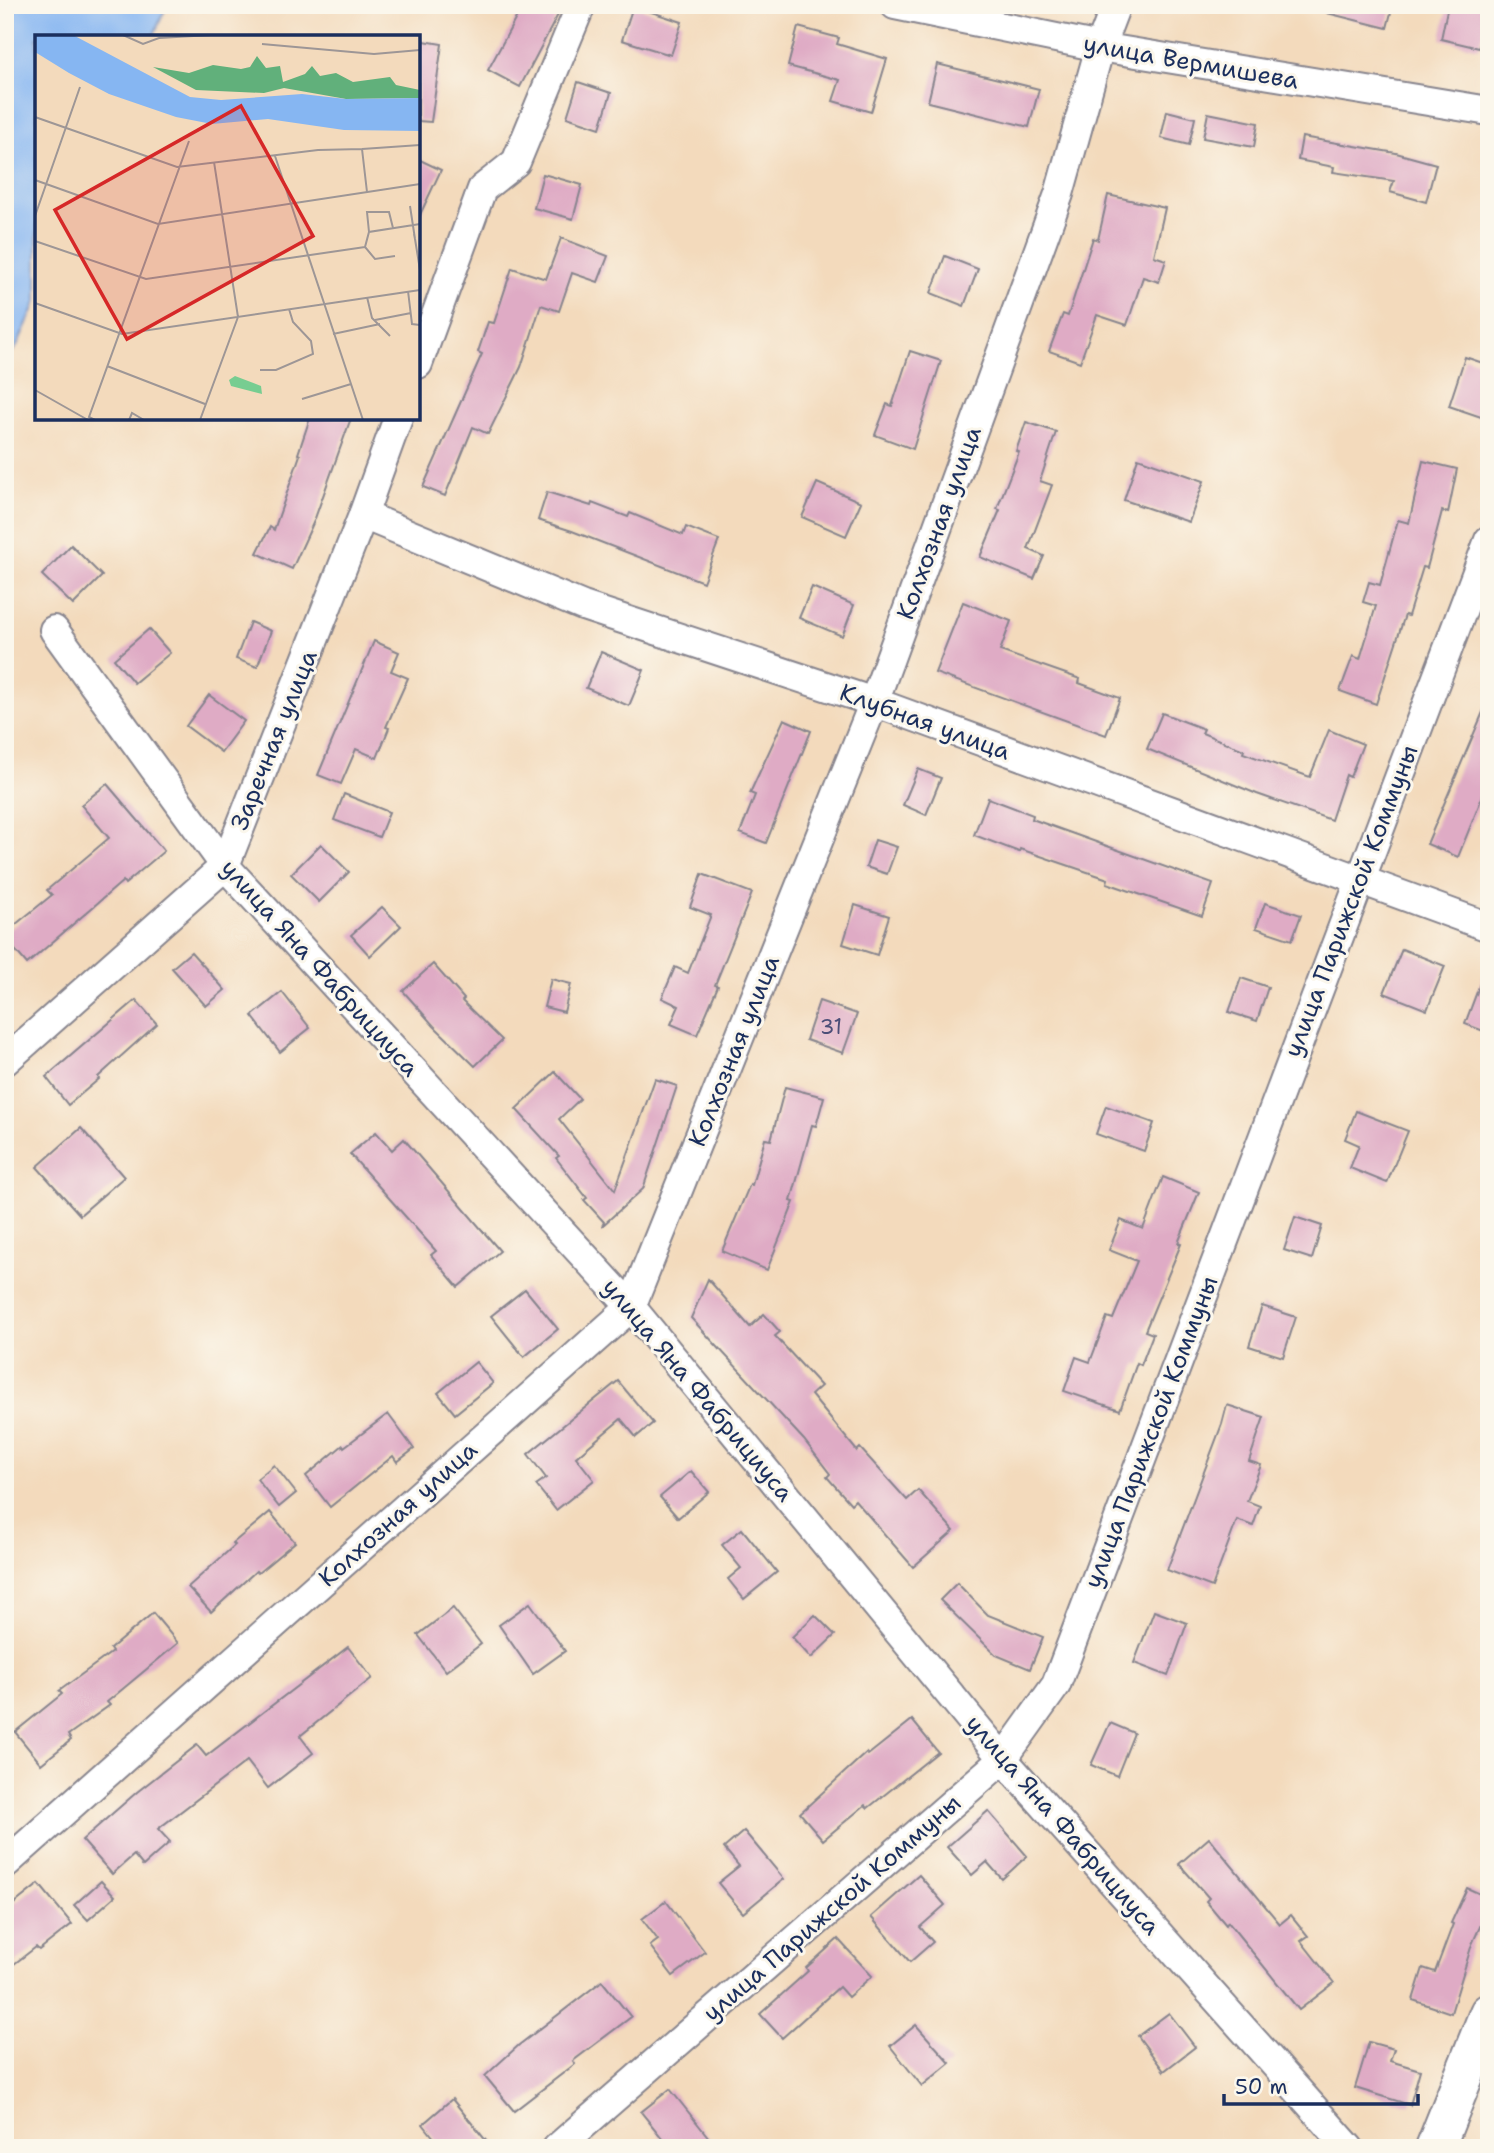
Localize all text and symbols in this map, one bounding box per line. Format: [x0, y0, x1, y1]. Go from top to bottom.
street label: улица Вермишева [1081, 27, 1301, 97]
inset map [35, 35, 420, 420]
street label: Колхозная улица [889, 422, 989, 624]
street label: Заречная улица [223, 645, 325, 835]
street label: Клубная улица [835, 676, 1015, 768]
street label: улица Парижской Коммуны [1277, 740, 1425, 1062]
street label: улица Яна Фабрициуса [214, 853, 426, 1083]
street label: Колхозная улица [681, 951, 787, 1151]
house number: 31 [820, 1013, 842, 1041]
street label: улица Парижской Коммуны [1077, 1271, 1225, 1593]
street label: улица Яна Фабрициуса [595, 1272, 801, 1508]
street label: Колхозная улица [312, 1434, 484, 1594]
street label: улица Яна Фабрициуса [958, 1708, 1168, 1942]
street label: улица Парижской Коммуны [696, 1787, 968, 2029]
scale bar [1224, 2062, 1419, 2106]
text: 50 m [1235, 2073, 1288, 2101]

